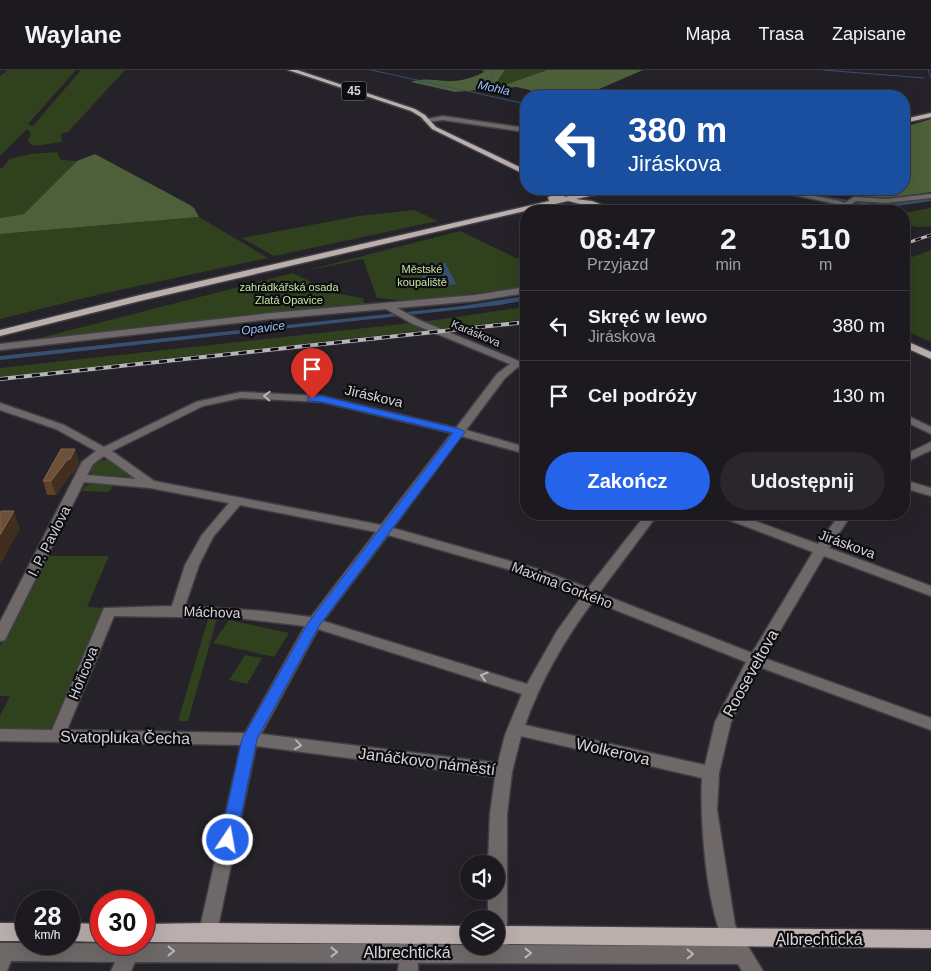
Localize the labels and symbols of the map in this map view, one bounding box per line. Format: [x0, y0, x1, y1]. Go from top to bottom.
water label: Mohla [477, 78, 512, 98]
road number: 45 [342, 82, 366, 100]
park label: Městské koupaliště [397, 263, 447, 288]
park label: zahrádkářská osada Zlatá Opavice [239, 281, 339, 306]
street label: Karáskova [450, 317, 503, 349]
water label: Opavice [240, 318, 286, 338]
pin [291, 348, 333, 399]
street label: Jiráskova [343, 382, 405, 410]
one-way arrow [262, 391, 270, 402]
street label: I. P. Pavlova [24, 503, 74, 579]
street label: Jiráskova [816, 526, 878, 562]
street label: Maxima Gorkého [509, 558, 615, 612]
street label: Máchova [183, 603, 241, 621]
street label: Rooseveltova [720, 627, 781, 720]
street label: Hořicova [65, 644, 101, 702]
one-way arrow [480, 672, 488, 682]
street label: Svatopluka Čecha [60, 727, 190, 747]
street label: Wolkerova [574, 735, 652, 768]
one-way arrow [294, 739, 302, 750]
street label: Janáčkovo náměstí [357, 745, 497, 778]
position arrow [201, 813, 253, 865]
speed limit sign: 30 [90, 890, 155, 955]
street label: Albrechtická [775, 931, 863, 948]
street label: Albrechtická [363, 944, 451, 961]
one-way arrow [168, 946, 175, 956]
one-way arrow [330, 947, 338, 957]
one-way arrow [524, 948, 532, 958]
one-way arrow [686, 949, 694, 959]

